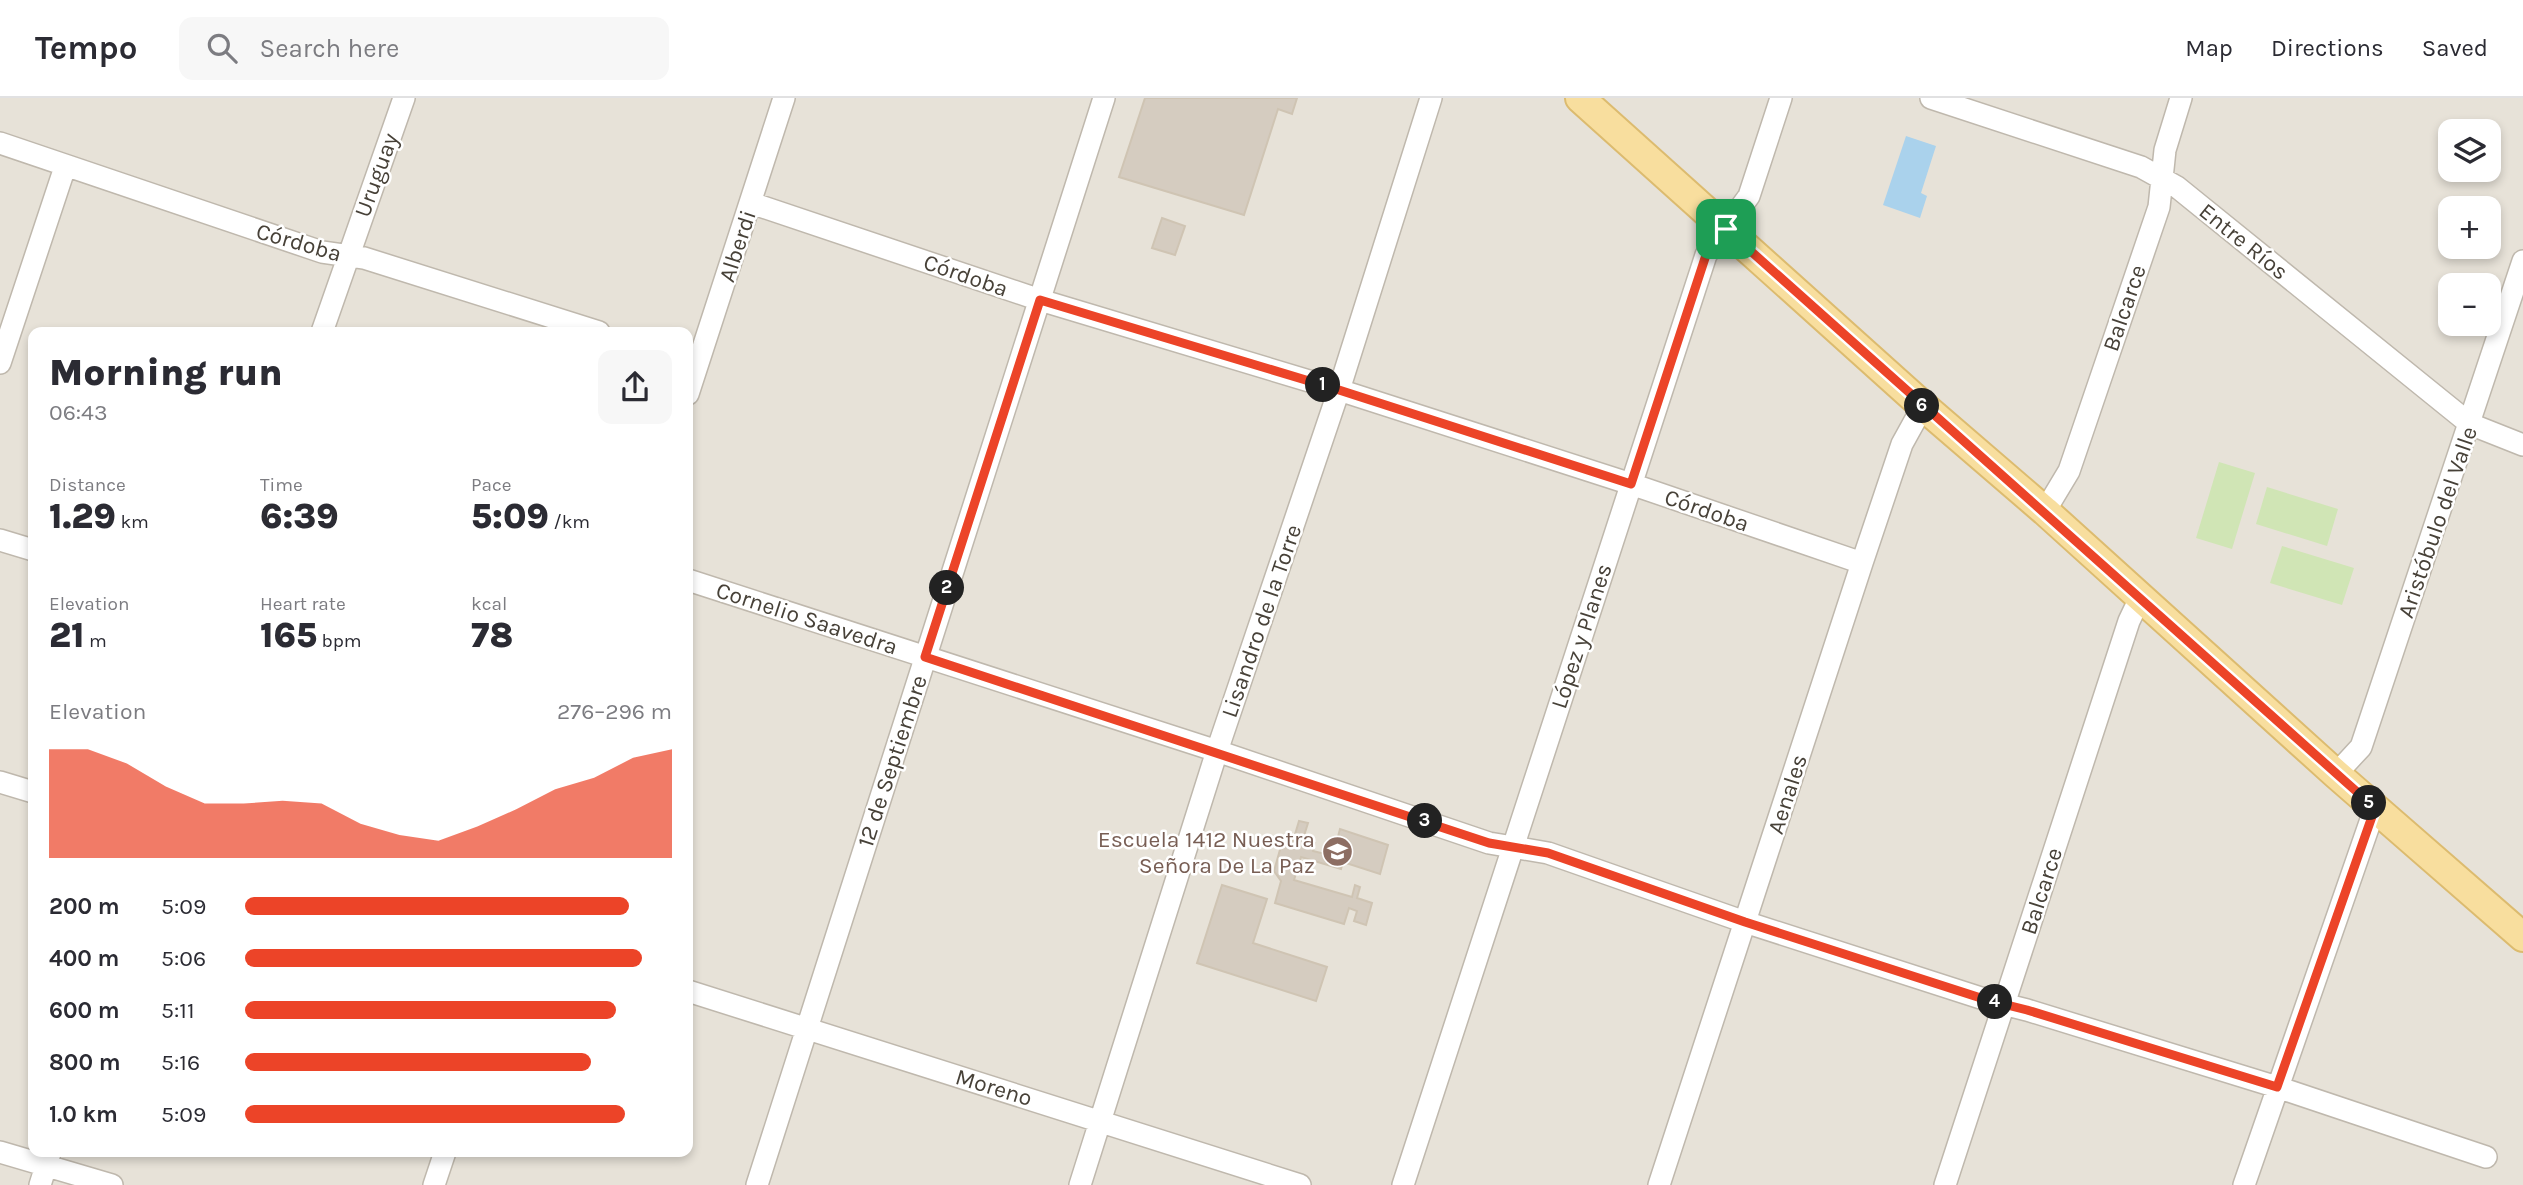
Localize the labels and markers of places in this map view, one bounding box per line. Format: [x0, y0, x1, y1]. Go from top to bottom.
pin [1696, 199, 1756, 259]
pin: 1 [1306, 368, 1340, 402]
pin: 6 [1904, 388, 1940, 424]
pin: 2 [930, 570, 964, 606]
pin: 5 [2352, 786, 2386, 820]
pin: 3 [1408, 804, 1442, 838]
place label: Escuela 1412 Nuestra Señora De La Paz [1098, 826, 1315, 879]
school or university icon: Escuela 1412 Nuestra Señora De La Paz [1321, 835, 1355, 869]
pin: 4 [1978, 984, 2012, 1020]

